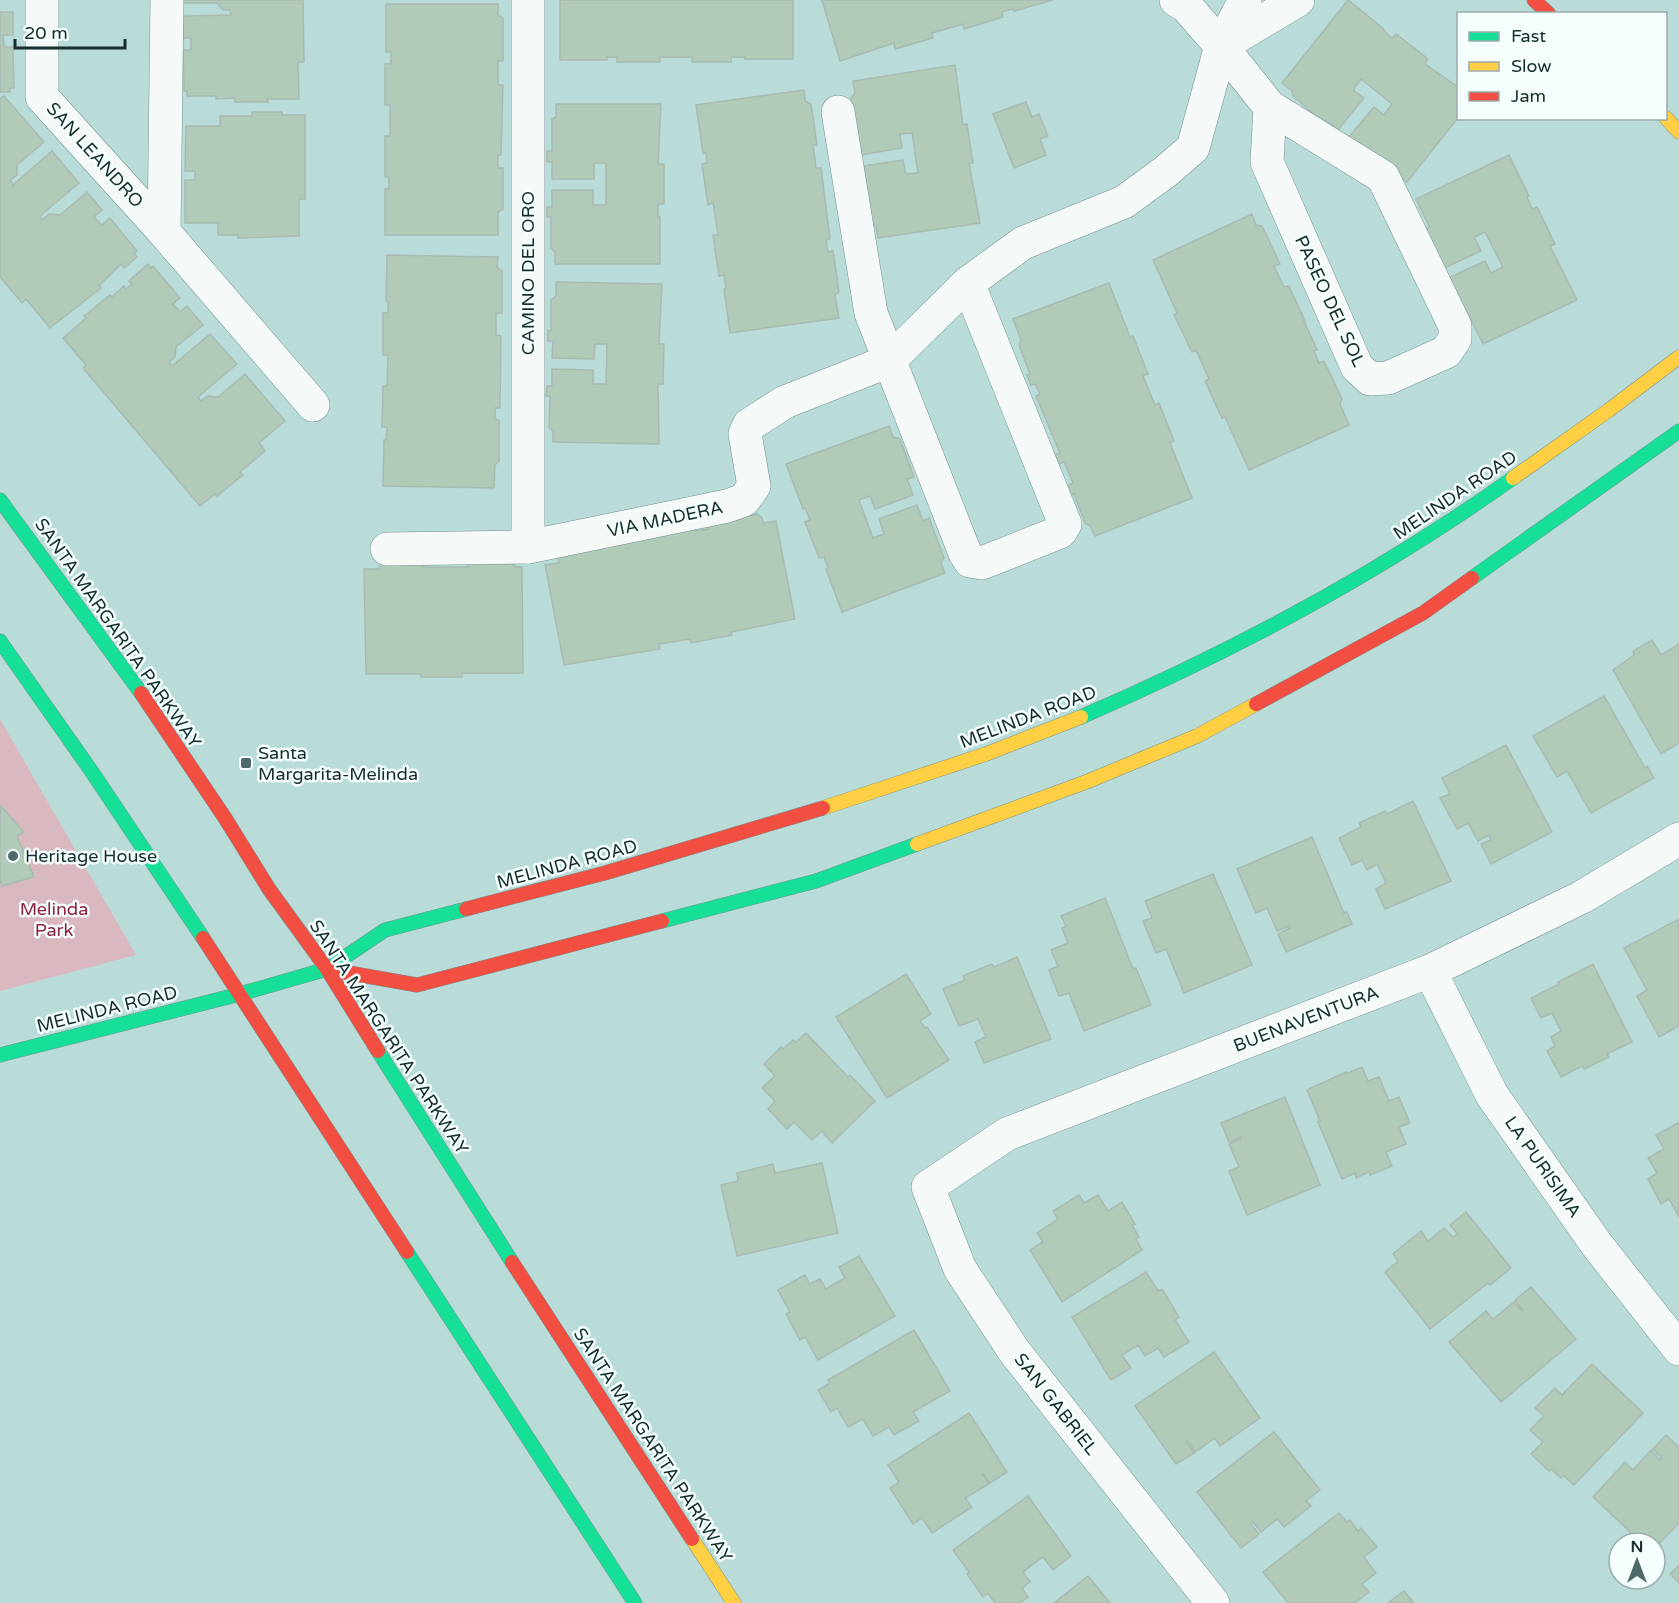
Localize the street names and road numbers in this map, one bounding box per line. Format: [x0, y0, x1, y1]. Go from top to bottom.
street label: SAN LEANDRO [42, 98, 148, 212]
street label: CAMINO DEL ORO [517, 191, 539, 355]
street label: PASEO DEL SOL [1290, 232, 1370, 371]
street label: MELINDA ROAD [1389, 446, 1521, 544]
street label: VIA MADERA [605, 496, 725, 542]
street label: SANTA MARGARITA PARKWAY [30, 514, 206, 752]
street label: MELINDA ROAD [957, 681, 1099, 753]
street label: MELINDA ROAD [494, 835, 640, 893]
street label: SANTA MARGARITA PARKWAY [305, 916, 473, 1159]
street label: MELINDA ROAD [34, 981, 180, 1037]
street label: BUENAVENTURA [1230, 981, 1382, 1057]
street label: LA PURISIMA [1500, 1112, 1586, 1222]
street label: SANTA MARGARITA PARKWAY [569, 1324, 737, 1567]
street label: SAN GABRIEL [1009, 1349, 1103, 1460]

